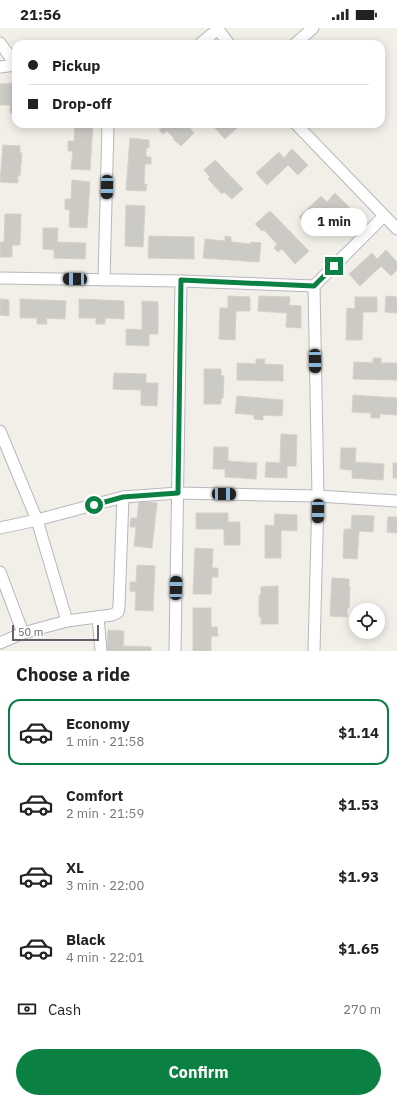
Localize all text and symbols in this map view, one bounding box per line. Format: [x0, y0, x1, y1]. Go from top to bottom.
text: 21:56 [20, 5, 61, 24]
text: Pickup [52, 56, 100, 75]
text: Drop-off [52, 94, 112, 113]
car [101, 175, 113, 199]
callout: 1 min [301, 208, 367, 236]
text: 1 min [317, 213, 351, 230]
route end [325, 257, 343, 275]
car [63, 273, 87, 285]
car [309, 349, 321, 373]
car [212, 488, 236, 500]
route start [85, 496, 103, 514]
car [312, 499, 324, 523]
car [170, 576, 182, 600]
map controls [349, 603, 385, 639]
button: locate [349, 603, 385, 639]
scale bar [12, 623, 99, 642]
text: 50 m [18, 625, 43, 639]
text: Choose a ride [16, 663, 130, 686]
icon: car [18, 714, 54, 750]
text: Economy [66, 714, 130, 733]
text: $1.14 [338, 723, 379, 742]
text: 1 min · 21:58 [66, 733, 144, 750]
icon: car [18, 786, 54, 822]
text: Comfort [66, 786, 123, 805]
text: $1.53 [338, 795, 379, 814]
text: 2 min · 21:59 [66, 805, 144, 822]
icon: car [18, 858, 54, 894]
text: XL [66, 858, 84, 877]
text: $1.93 [338, 867, 379, 886]
text: 3 min · 22:00 [66, 877, 144, 894]
icon: car [18, 930, 54, 966]
text: Black [66, 930, 106, 949]
text: $1.65 [338, 939, 379, 958]
text: 4 min · 22:01 [66, 949, 144, 966]
icon: cash [16, 998, 38, 1020]
text: Cash [48, 1000, 81, 1019]
text: 270 m [343, 1001, 381, 1018]
button: Confirm [16, 1049, 381, 1095]

